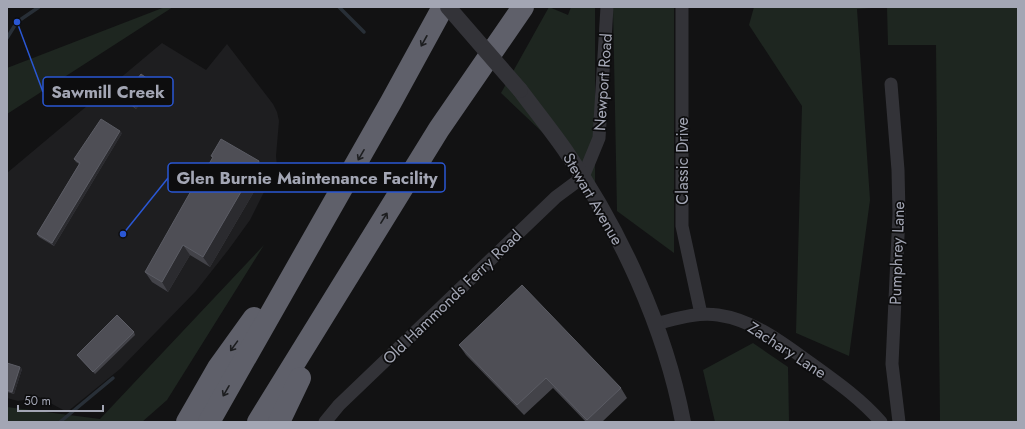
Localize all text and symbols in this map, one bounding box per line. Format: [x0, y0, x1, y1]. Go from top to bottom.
street label: Newport Road [588, 32, 618, 132]
one-way arrow [420, 35, 427, 47]
callout: Sawmill Creek [43, 77, 173, 106]
text: Sawmill Creek [51, 80, 165, 104]
street label: Classic Drive [671, 117, 694, 205]
one-way arrow [356, 149, 364, 161]
street label: Stewart Avenue [557, 149, 629, 249]
callout: Glen Burnie Maintenance Facility [168, 163, 445, 192]
text: Glen Burnie Maintenance Facility [177, 166, 439, 190]
street label: Pumphrey Lane [884, 201, 910, 305]
one-way arrow [380, 213, 388, 224]
street label: Old Hammonds Ferry Road [377, 224, 527, 370]
street label: Zachary Lane [743, 316, 831, 384]
one-way arrow [230, 340, 238, 351]
one-way arrow [222, 385, 230, 397]
scale bar [18, 387, 103, 413]
text: 50 m [24, 392, 51, 410]

